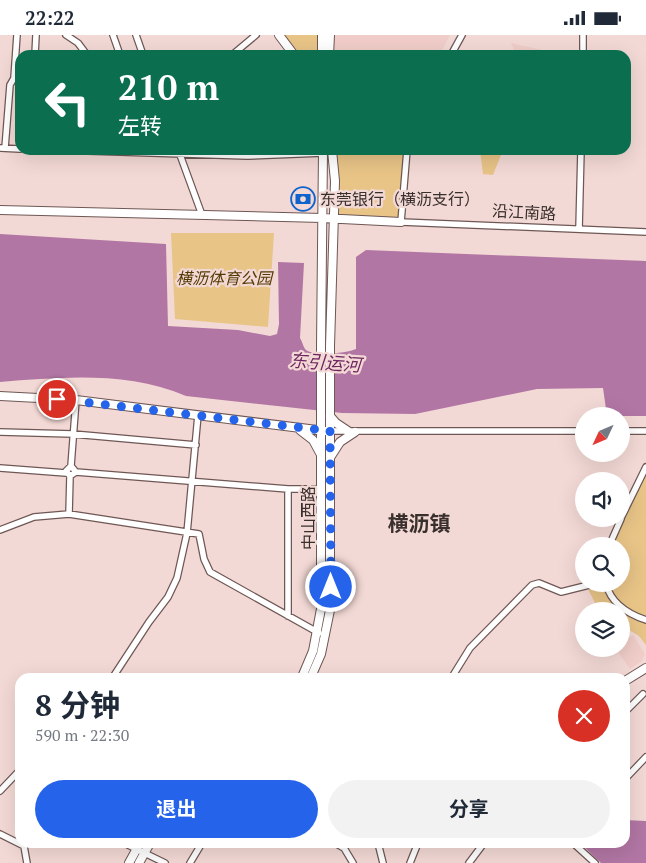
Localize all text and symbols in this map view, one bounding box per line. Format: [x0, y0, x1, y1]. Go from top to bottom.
text: 22:22 [25, 5, 74, 30]
text: 210 m [118, 64, 219, 110]
icon: left [35, 70, 100, 135]
text: 左转 [118, 111, 162, 140]
bank icon: 东莞银行（横沥支行） [290, 186, 316, 212]
place label: 东莞银行（横沥支行） [320, 188, 480, 210]
street label: 沿江南路 [491, 199, 557, 225]
park label: 横沥体育公园 [176, 267, 274, 289]
water label: 东引运河 [288, 348, 365, 377]
pin [36, 378, 78, 420]
icon: arrive [43, 385, 71, 413]
north arrow [575, 407, 630, 463]
map controls [575, 407, 630, 657]
button: sound [575, 472, 630, 527]
street label: 中山西路 [297, 486, 319, 550]
district label: 横沥镇 [388, 509, 451, 537]
button: search [575, 537, 630, 592]
position arrow [304, 560, 356, 612]
button: layers [575, 602, 630, 657]
text: 8 分钟 [35, 685, 120, 725]
button: close [558, 690, 610, 742]
text: 590 m · 22:30 [35, 724, 129, 746]
button: 退出 [35, 780, 318, 838]
button: 分享 [328, 780, 610, 838]

